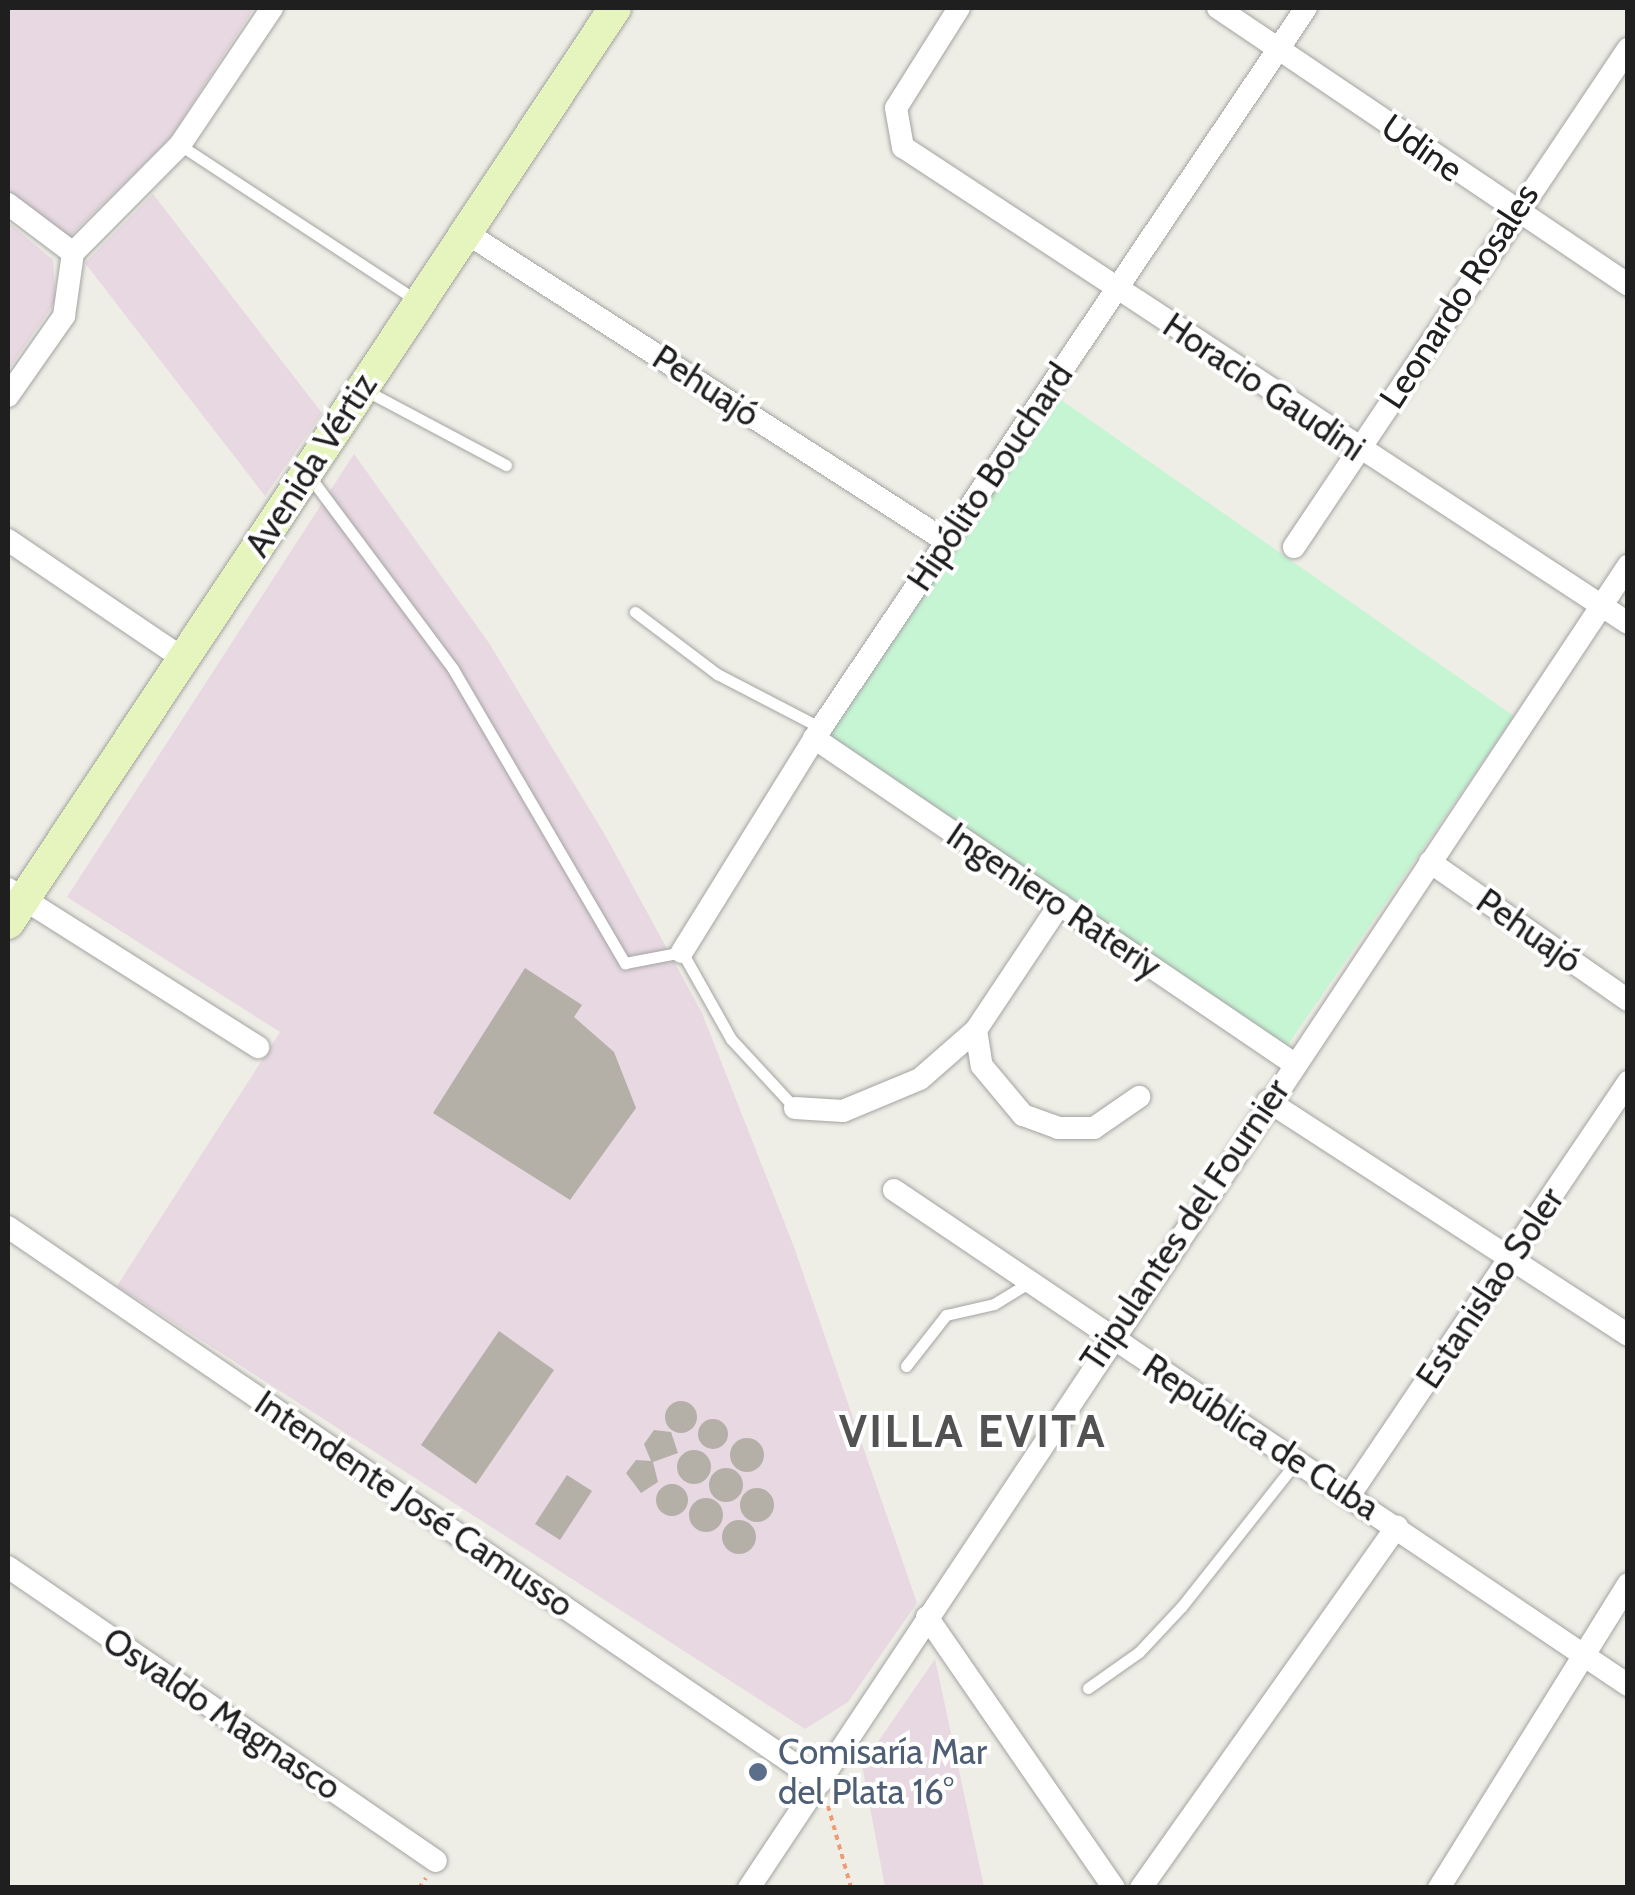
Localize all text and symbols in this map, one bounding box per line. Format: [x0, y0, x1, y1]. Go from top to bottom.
street label: Udine [1373, 105, 1471, 191]
street label: Leonardo Rosales [1371, 176, 1547, 416]
street label: Horacio Gaudini [1155, 304, 1373, 470]
street label: Pehuajó [645, 336, 767, 436]
street label: Hipólito Bouchard [898, 355, 1082, 599]
street label: Avenida Vértiz [236, 365, 386, 565]
street label: Ingeniero Rateriy [939, 814, 1169, 988]
street label: Pehuajó [1469, 880, 1589, 982]
street label: Tripulantes del Fournier [1072, 1071, 1298, 1379]
street label: Estanislao Soler [1408, 1180, 1572, 1396]
street label: República de Cuba [1135, 1345, 1387, 1529]
street label: Intendente José Camusso [247, 1382, 581, 1626]
district label: VILLA EVITA [839, 1405, 1107, 1459]
street label: Osvaldo Magnasco [95, 1619, 349, 1809]
place label: Comisaría Mar del Plata 16° [778, 1731, 987, 1813]
marker: Comisaría Mar del Plata 16° [747, 1761, 769, 1783]

